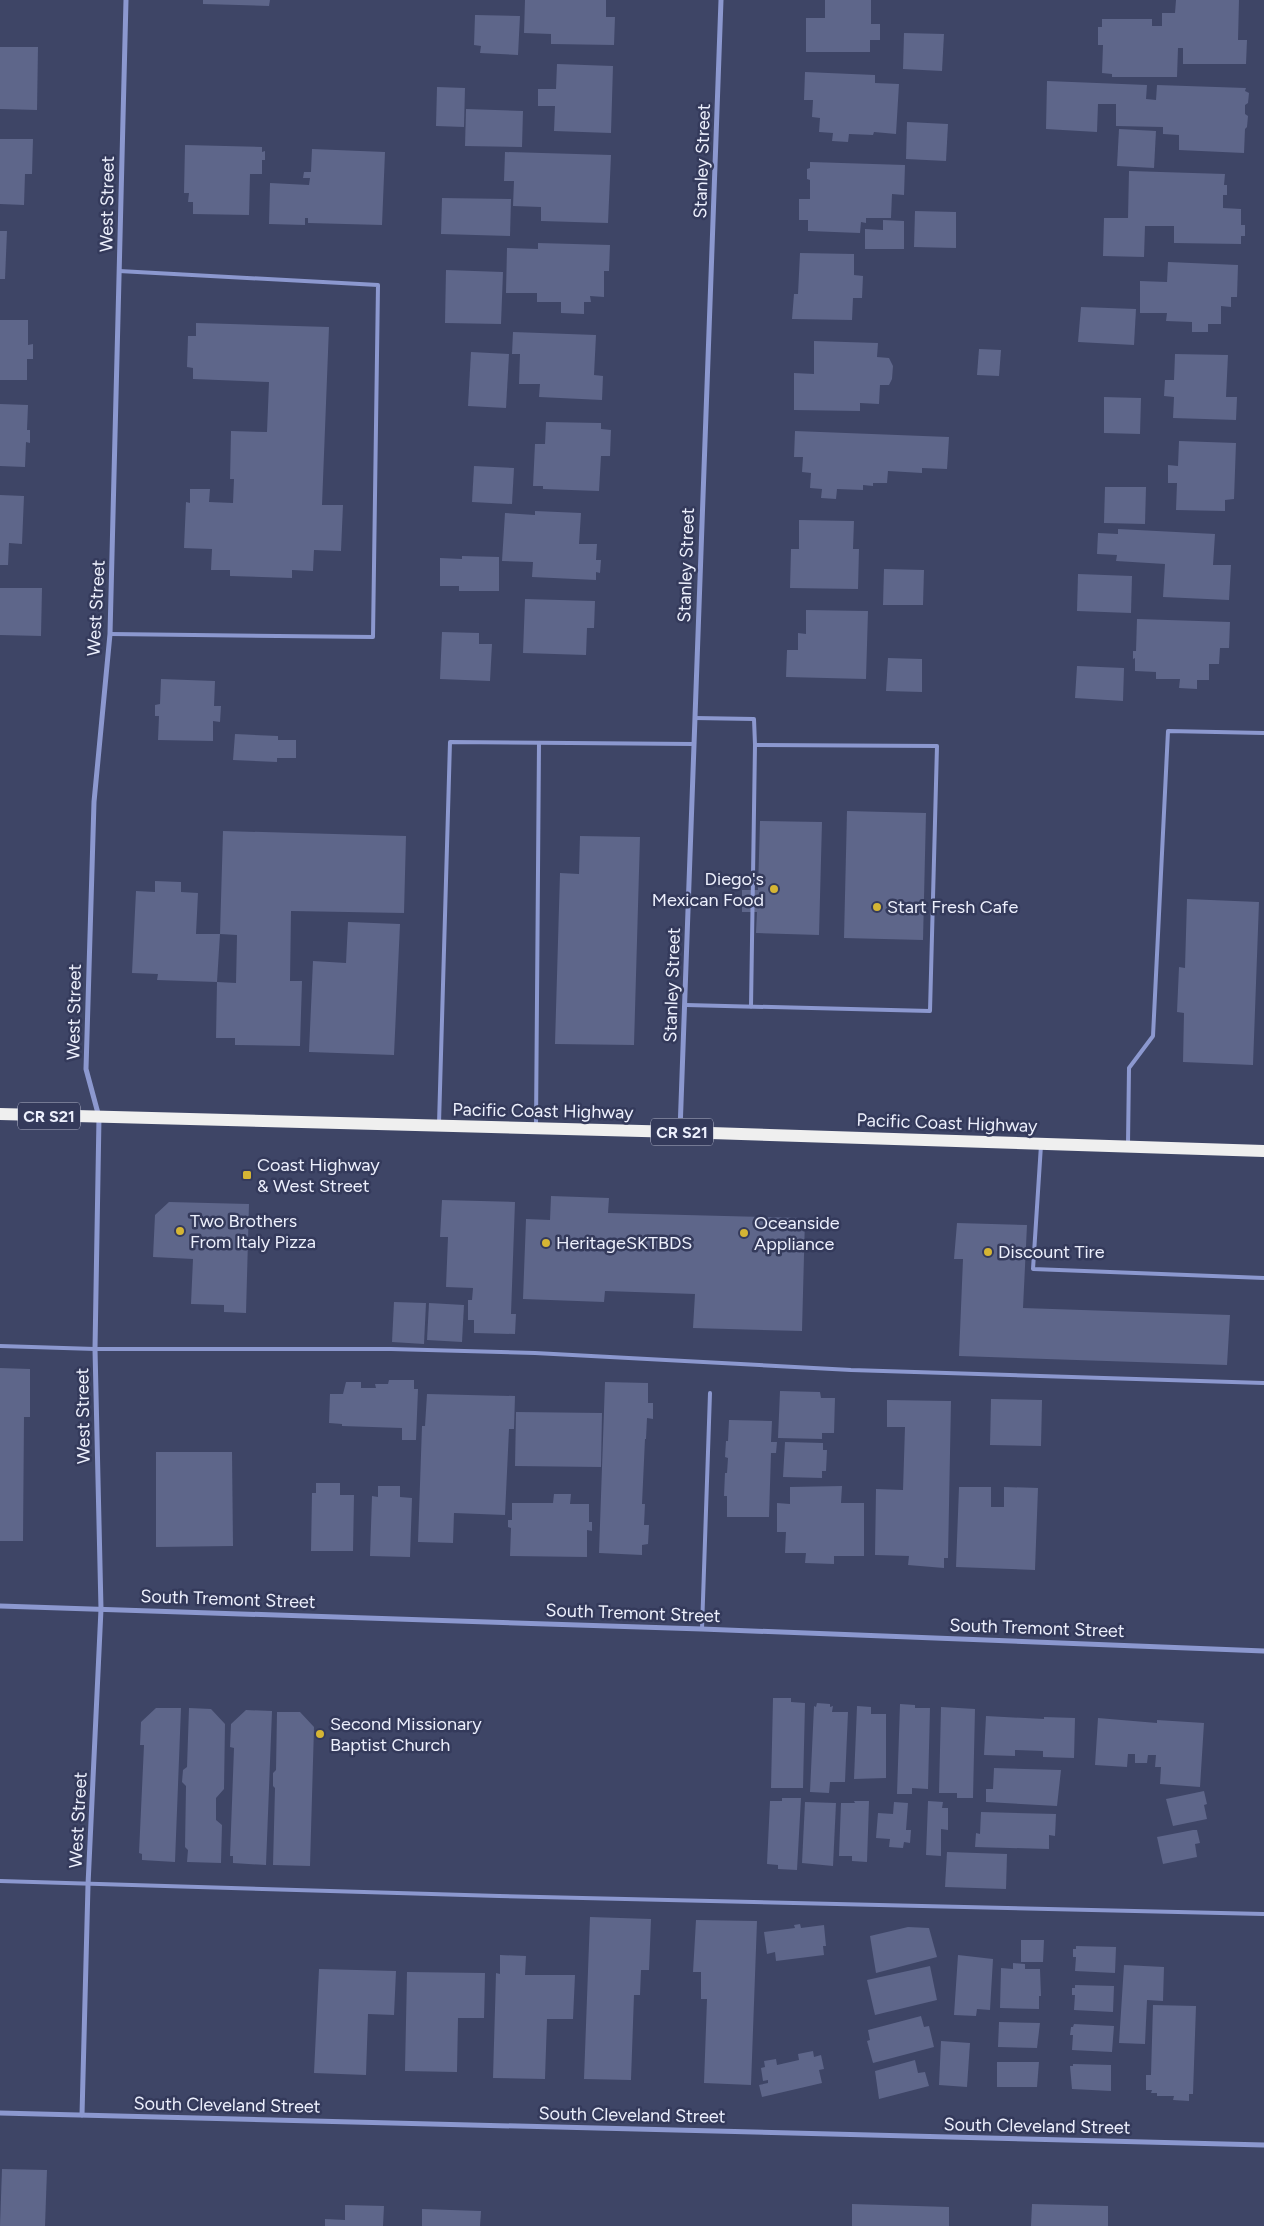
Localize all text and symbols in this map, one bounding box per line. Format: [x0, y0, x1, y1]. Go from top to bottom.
street label: Stanley Street [689, 103, 715, 219]
street label: West Street [95, 155, 119, 252]
street label: Stanley Street [673, 507, 699, 623]
street label: West Street [82, 559, 110, 657]
place label: Diego's Mexican Food [652, 868, 764, 911]
marker: Diego's Mexican Food [768, 883, 780, 895]
place label: Start Fresh Cafe [887, 896, 1018, 918]
marker: Start Fresh Cafe [871, 901, 883, 913]
street label: Stanley Street [659, 927, 685, 1043]
street label: West Street [62, 963, 86, 1060]
street label: Pacific Coast Highway [452, 1098, 634, 1124]
road number: CR S21 [18, 1102, 80, 1130]
street label: Pacific Coast Highway [856, 1109, 1038, 1137]
road number: CR S21 [651, 1118, 713, 1146]
place label: Coast Highway & West Street [257, 1154, 380, 1197]
marker: Coast Highway & West Street [241, 1169, 253, 1181]
place label: Two Brothers From Italy Pizza [190, 1210, 316, 1253]
place label: Oceanside Appliance [754, 1212, 840, 1255]
marker: Two Brothers From Italy Pizza [174, 1225, 186, 1237]
marker: Oceanside Appliance [738, 1227, 750, 1239]
place label: HeritageSKTBDS [556, 1232, 692, 1254]
marker: HeritageSKTBDS [540, 1237, 552, 1249]
place label: Discount Tire [998, 1241, 1105, 1263]
marker: Discount Tire [982, 1246, 994, 1258]
street label: West Street [71, 1367, 95, 1464]
street label: South Tremont Street [140, 1585, 316, 1613]
street label: South Tremont Street [545, 1599, 721, 1627]
street label: South Tremont Street [949, 1614, 1125, 1642]
place label: Second Missionary Baptist Church [330, 1713, 482, 1756]
marker: Second Missionary Baptist Church [314, 1728, 326, 1740]
street label: West Street [64, 1771, 92, 1869]
street label: South Cleveland Street [133, 2092, 321, 2118]
street label: South Cleveland Street [538, 2102, 726, 2128]
street label: South Cleveland Street [943, 2113, 1131, 2139]

